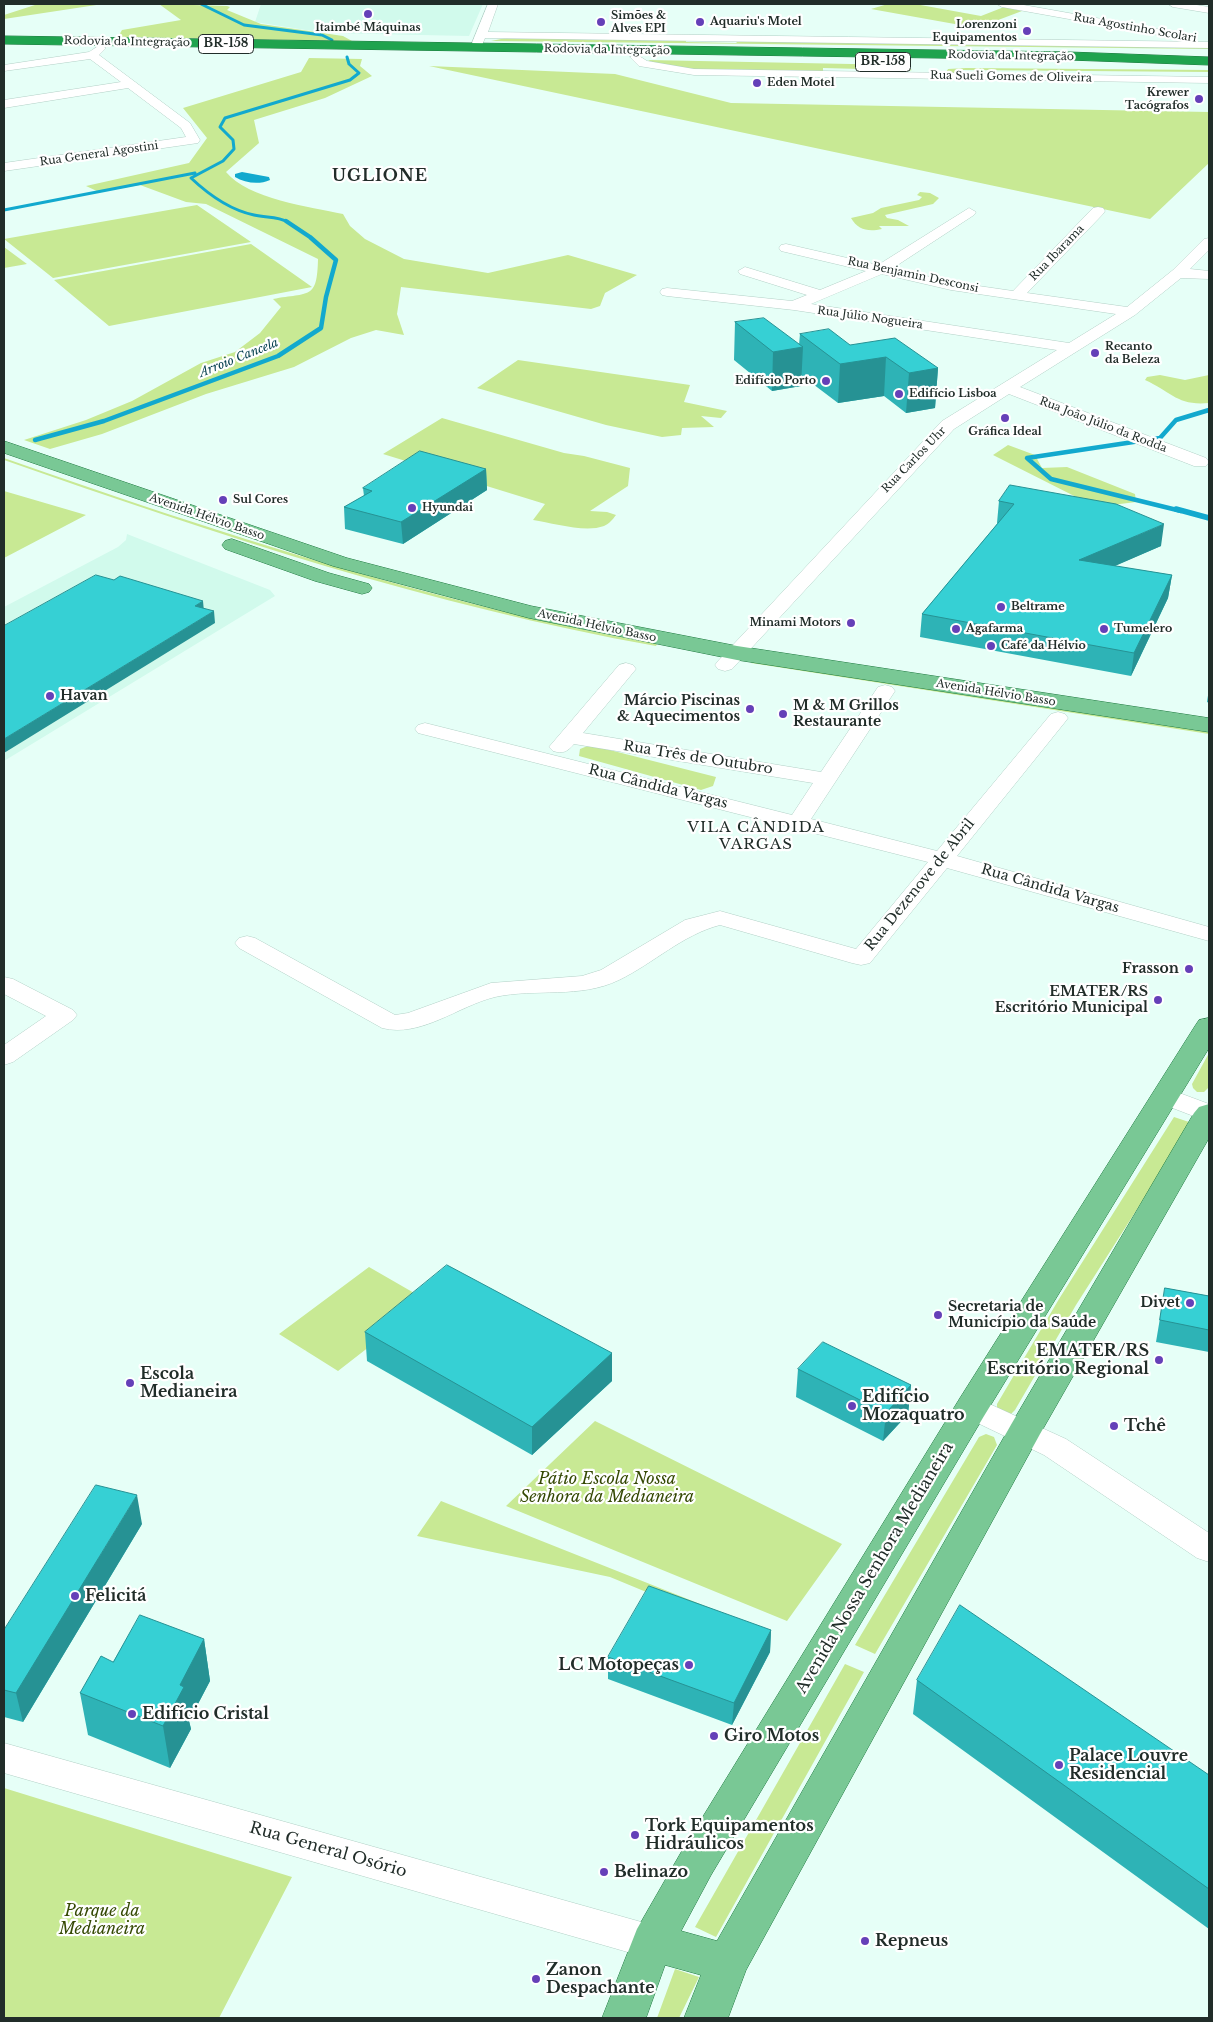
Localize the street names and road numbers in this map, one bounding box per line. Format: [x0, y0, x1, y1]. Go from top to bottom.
street label: Rua Agostinho Scolari [1072, 11, 1198, 45]
street label: Rodovia da Integração [64, 34, 190, 50]
road number: BR-158 [198, 34, 254, 54]
street label: Rodovia da Integração [544, 42, 670, 58]
street label: Rodovia da Integração [948, 48, 1074, 64]
road number: BR-158 [856, 52, 910, 72]
street label: Rua Sueli Gomes de Oliveira [930, 69, 1092, 85]
street label: Rua General Agostini [39, 139, 159, 169]
street label: Rua Ibarama [1027, 222, 1087, 284]
street label: Rua Benjamin Desconsi [846, 255, 980, 295]
street label: Rua Júlio Nogueira [816, 304, 924, 332]
street label: Rua João Júlio da Rodda [1037, 395, 1169, 455]
street label: Rua Carlos Uhr [879, 424, 949, 496]
street label: Avenida Hélvio Basso [148, 491, 266, 543]
street label: Avenida Hélvio Basso [537, 607, 657, 645]
street label: Avenida Hélvio Basso [935, 677, 1057, 709]
street label: Rua Três de Outubro [622, 738, 774, 778]
street label: Rua Cândida Vargas [587, 762, 729, 812]
street label: Rua Dezenove de Abril [862, 816, 978, 954]
street label: Rua Cândida Vargas [979, 861, 1121, 917]
street label: Avenida Nossa Senhora Medianeira [792, 1439, 958, 1697]
street label: Rua General Osório [247, 1818, 409, 1882]

